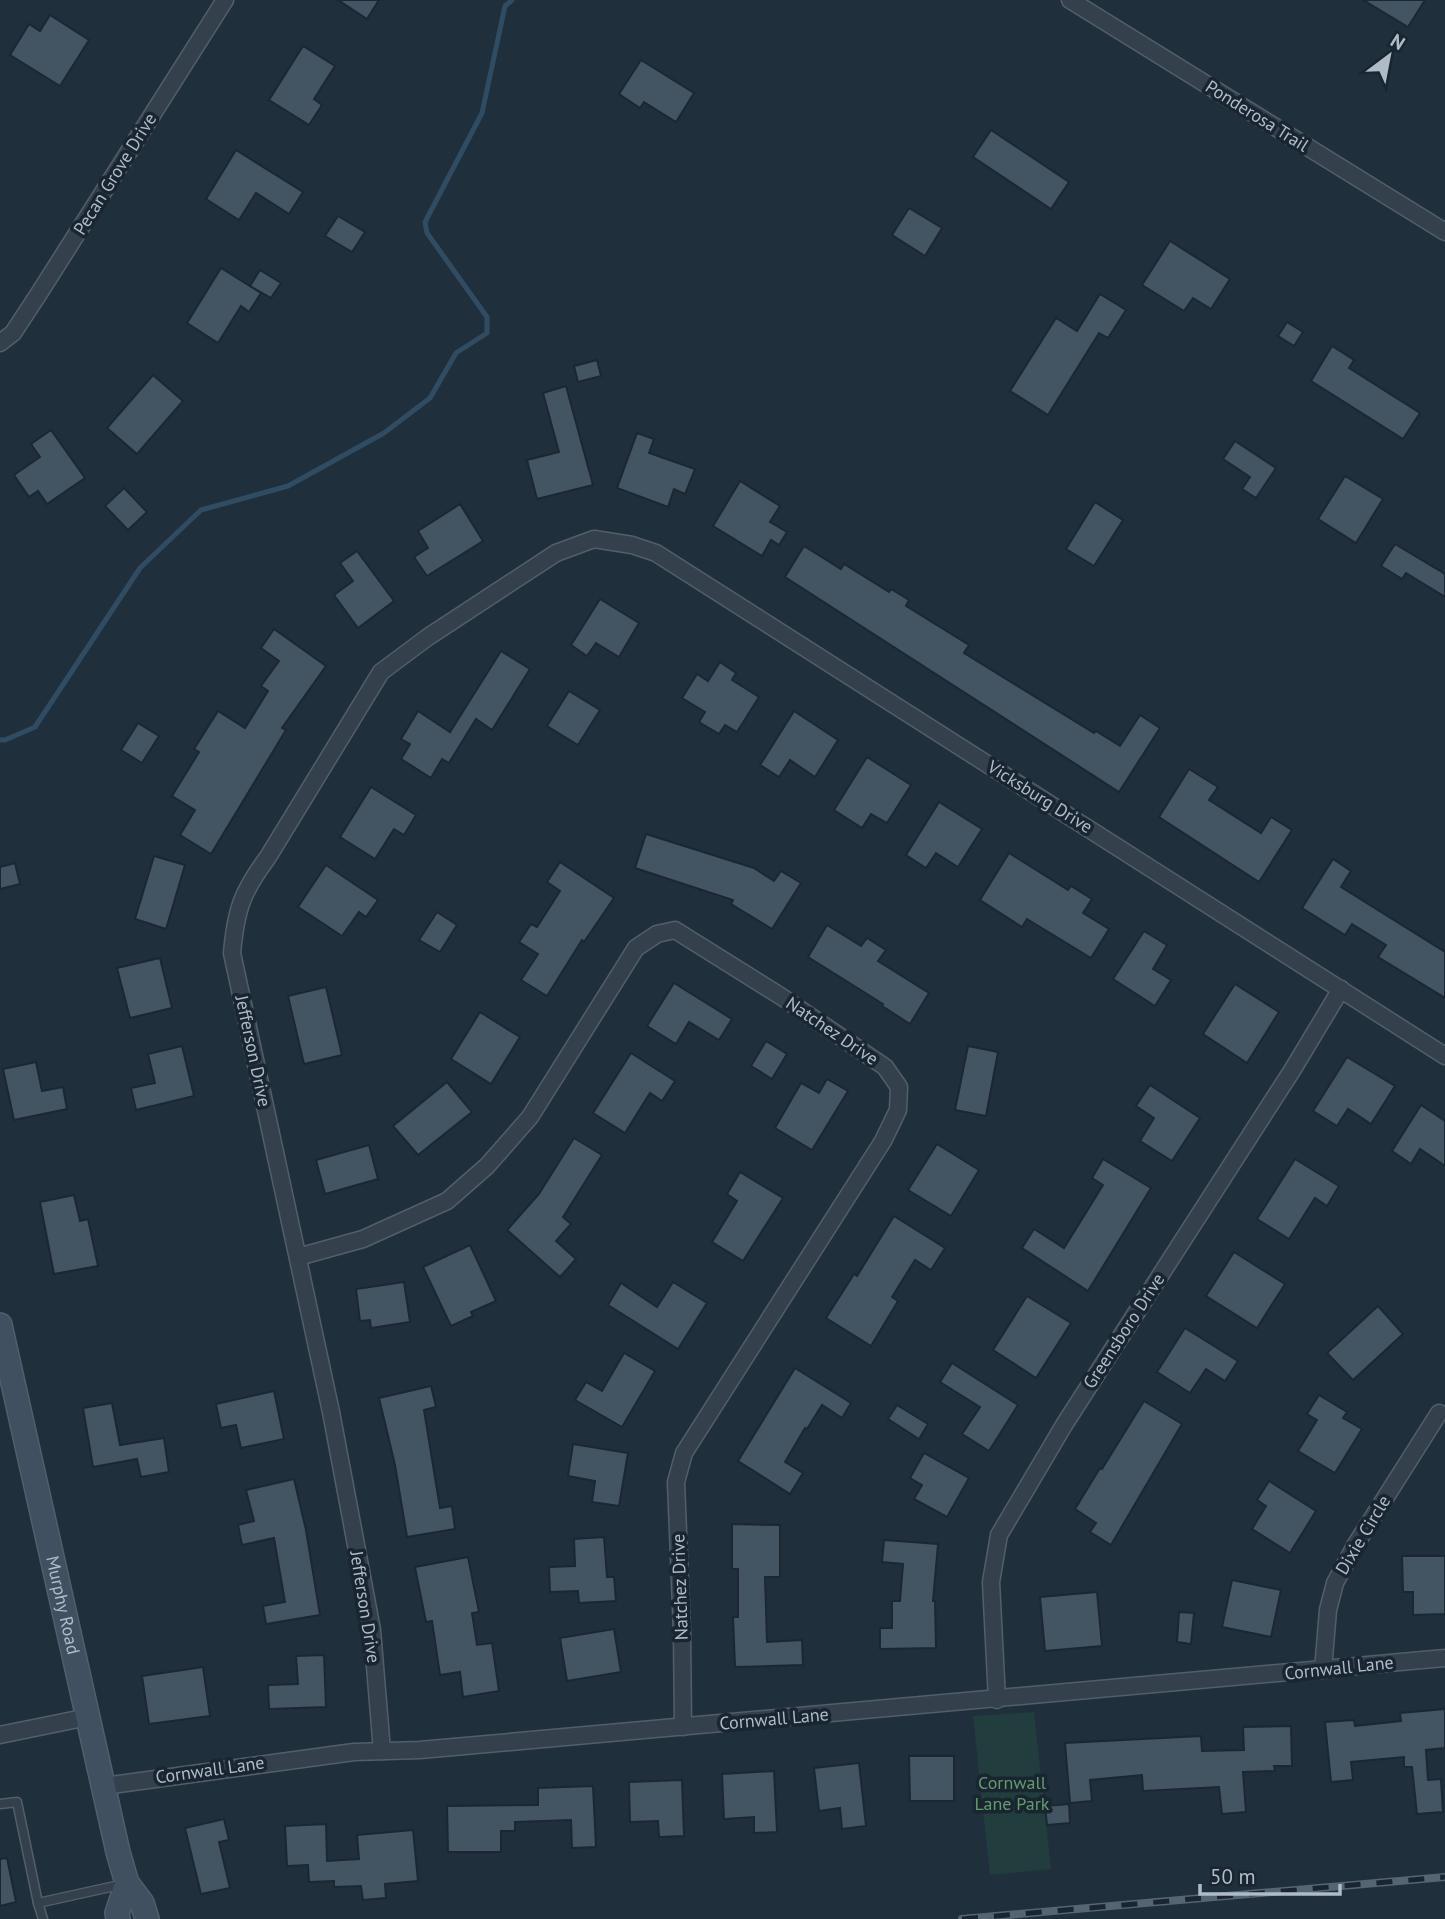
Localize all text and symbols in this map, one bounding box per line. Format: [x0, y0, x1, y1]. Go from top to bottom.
north arrow [1354, 21, 1424, 91]
text: N [1386, 28, 1410, 55]
street label: Ponderosa Trail [1201, 75, 1314, 157]
street label: Pecan Grove Drive [68, 109, 161, 239]
street label: Vicksburg Drive [983, 755, 1097, 838]
street label: Natchez Drive [782, 991, 883, 1070]
street label: Jefferson Drive [230, 992, 277, 1109]
street label: Greensboro Drive [1078, 1269, 1169, 1393]
street label: Dixie Circle [1330, 1491, 1395, 1579]
street label: Natchez Drive [666, 1533, 693, 1641]
street label: Jefferson Drive [345, 1548, 386, 1665]
street label: Murphy Road [41, 1553, 85, 1656]
street label: Cornwall Lane [1283, 1650, 1395, 1685]
street label: Cornwall Lane [718, 1702, 830, 1735]
street label: Cornwall Lane [154, 1750, 266, 1789]
park label: Cornwall Lane Park [975, 1771, 1050, 1815]
scale bar [1200, 1853, 1340, 1897]
text: 50 m [1210, 1863, 1256, 1890]

